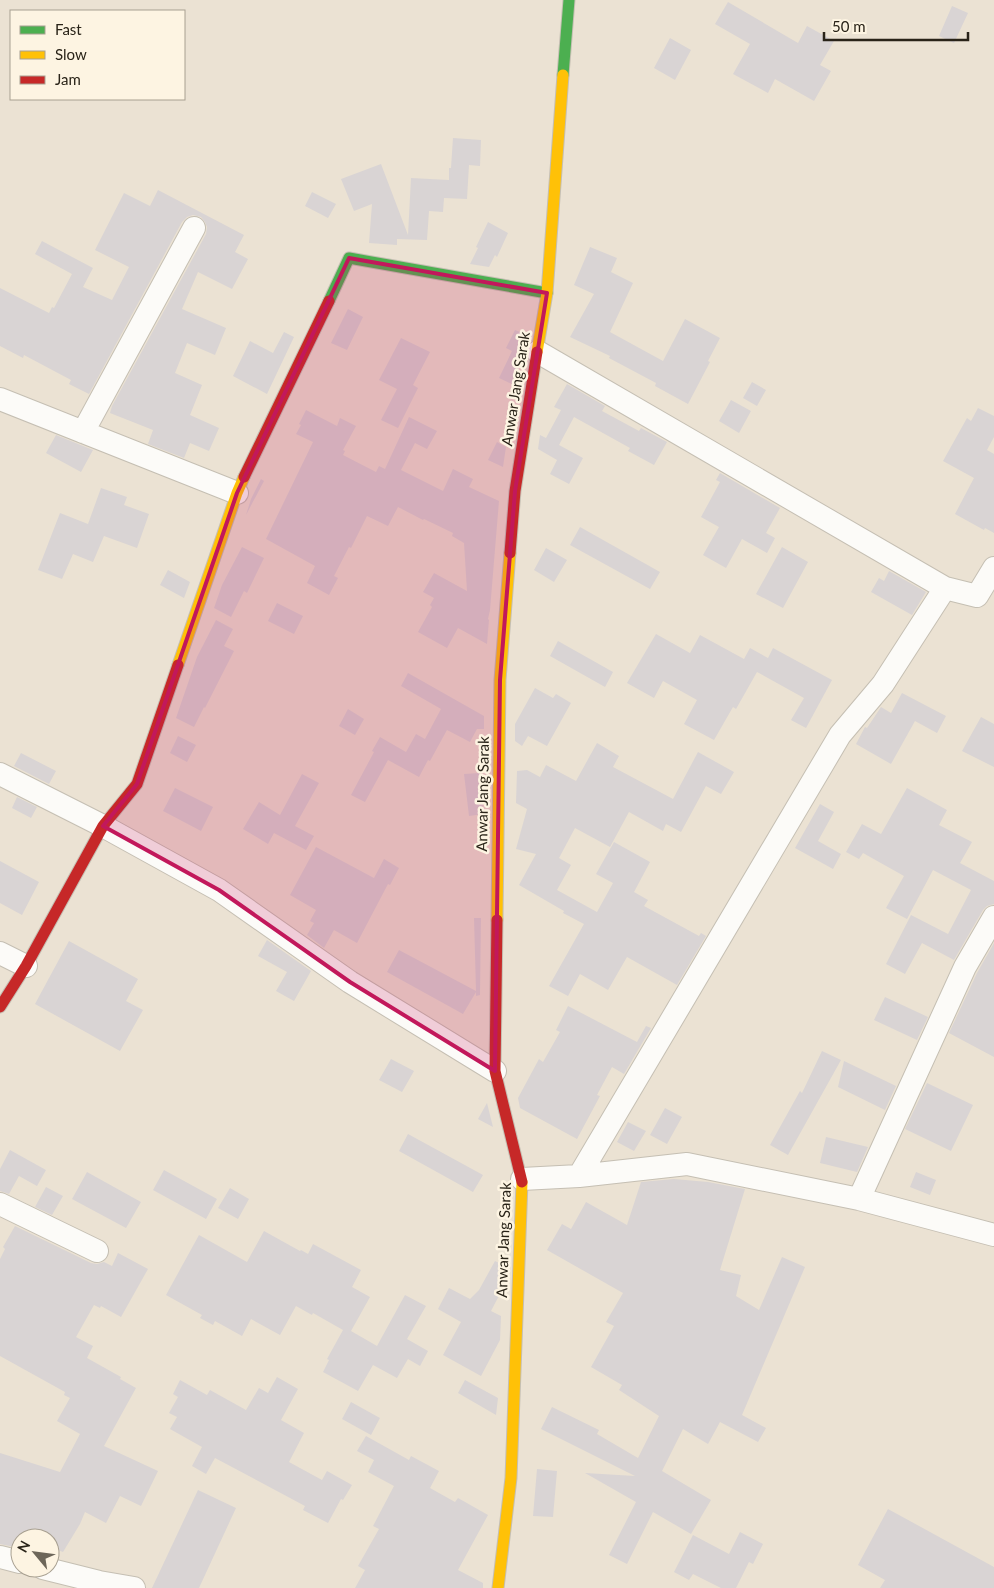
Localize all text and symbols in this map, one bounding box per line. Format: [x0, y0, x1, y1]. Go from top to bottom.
legend [10, 10, 185, 100]
scale bar [824, 10, 968, 42]
text: 50 m [832, 17, 866, 35]
text: Fast [55, 20, 82, 38]
text: Slow [55, 45, 87, 63]
text: Jam [55, 70, 81, 88]
street label: Anwar Jang Sarak [497, 330, 533, 447]
street label: Anwar Jang Sarak [472, 736, 492, 852]
street label: Anwar Jang Sarak [492, 1182, 514, 1298]
north arrow [10, 1528, 60, 1578]
text: N [13, 1538, 33, 1555]

